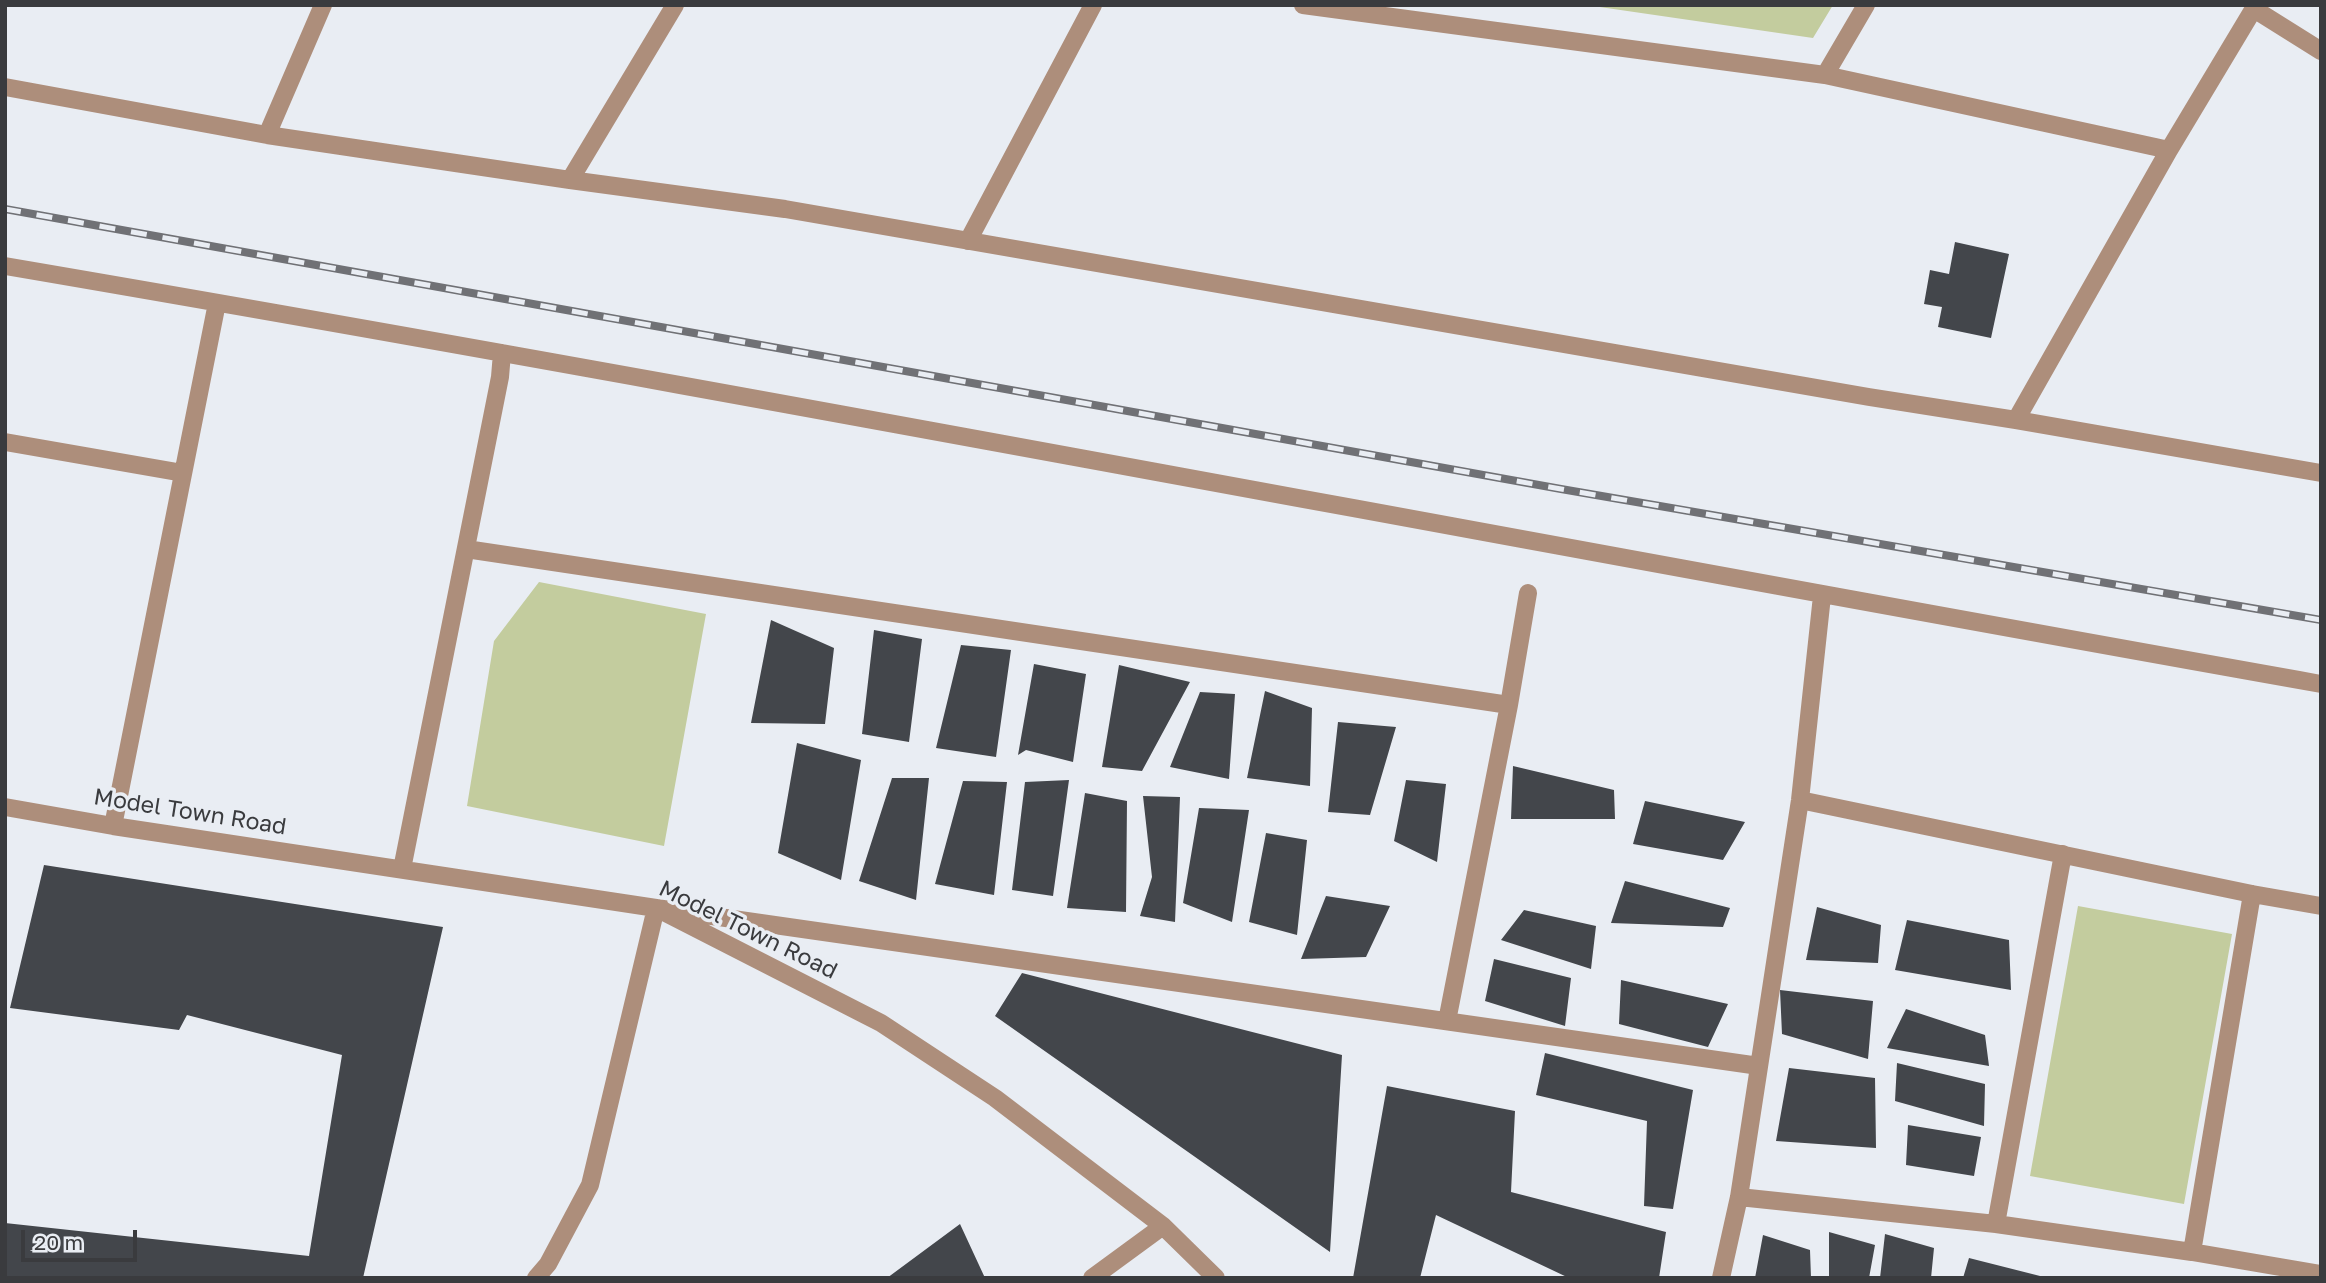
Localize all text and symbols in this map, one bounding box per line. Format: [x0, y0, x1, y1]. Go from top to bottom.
street label: Model Town Road [92, 783, 288, 841]
street label: Model Town Road [654, 875, 842, 985]
scale bar [24, 1216, 140, 1260]
text: 20 m [34, 1229, 83, 1255]

